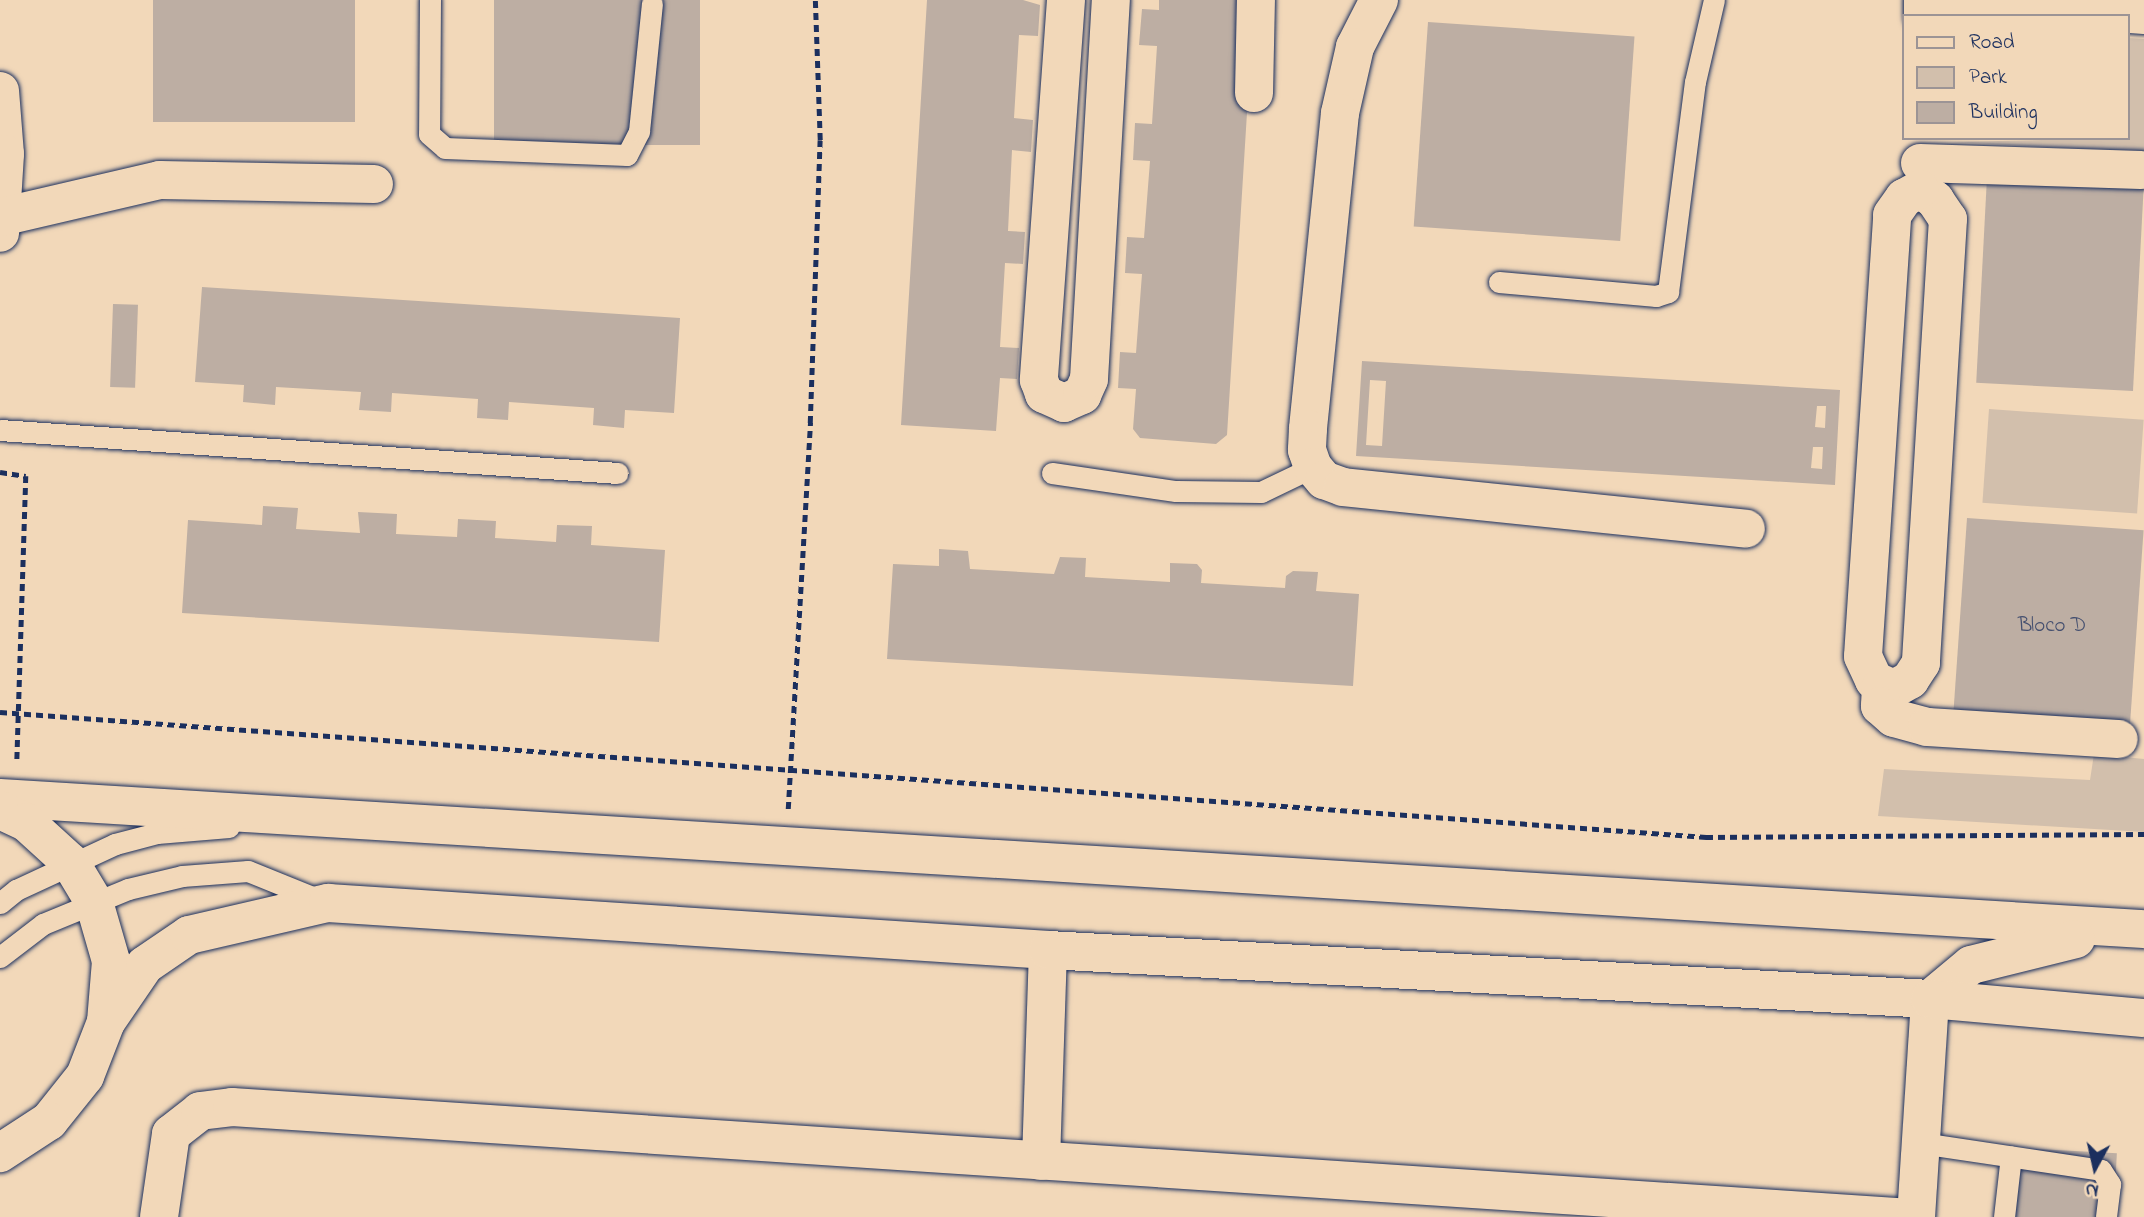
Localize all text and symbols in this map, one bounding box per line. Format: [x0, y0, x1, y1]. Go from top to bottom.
legend [1902, 14, 2130, 140]
text: Road [1969, 28, 2015, 58]
text: Park [1969, 63, 2007, 93]
text: Building [1969, 98, 2038, 128]
house number: Bloco D [2018, 613, 2086, 639]
north arrow [2060, 1133, 2130, 1203]
text: N [2084, 1175, 2100, 1204]

